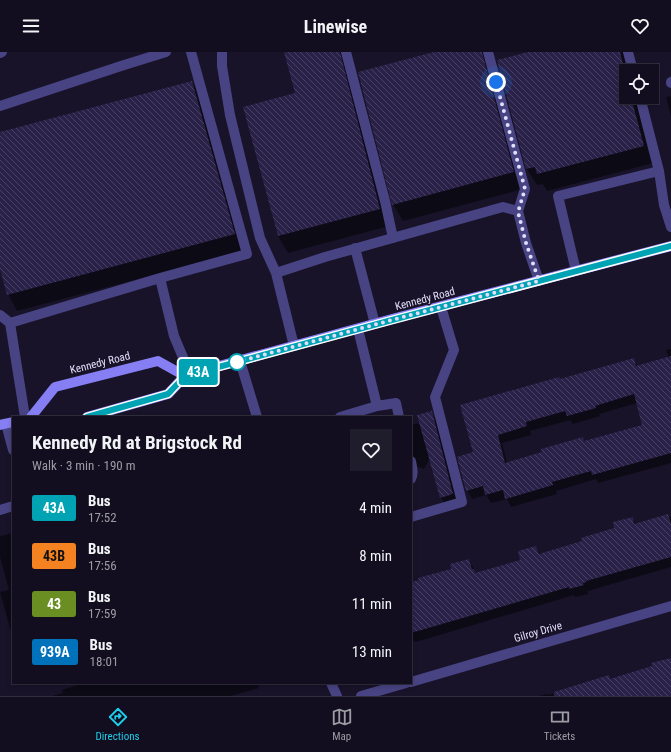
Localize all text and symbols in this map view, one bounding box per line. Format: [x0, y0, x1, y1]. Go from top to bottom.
icon: menu [20, 15, 42, 37]
icon: heart [629, 15, 651, 37]
text: Linewise [304, 16, 367, 37]
map controls [619, 64, 659, 104]
button: locate [619, 64, 659, 104]
your location [486, 72, 506, 92]
street label: Kennedy Road [394, 285, 456, 313]
street label: Kennedy Road [69, 349, 131, 377]
unlabelled marker [228, 353, 246, 371]
line badge: 43A [175, 359, 221, 385]
text: 43A [187, 364, 209, 380]
button: heart [350, 429, 392, 471]
text: Kennedy Rd at Brigstock Rd [32, 431, 242, 454]
text: Walk · 3 min · 190 m [32, 458, 136, 473]
text: Bus [88, 492, 111, 510]
text: 4 min [359, 499, 392, 517]
text: 43A [43, 500, 65, 516]
text: 17:52 [88, 510, 117, 525]
text: Bus [88, 540, 111, 558]
text: 8 min [359, 547, 392, 565]
text: 43B [43, 548, 65, 564]
text: 17:56 [88, 558, 117, 573]
text: Bus [88, 588, 111, 606]
text: 11 min [352, 595, 392, 613]
text: 43 [47, 596, 61, 612]
text: 17:59 [88, 606, 117, 621]
street label: Gilroy Drive [513, 619, 563, 645]
text: Bus [90, 636, 112, 654]
text: 13 min [352, 643, 392, 661]
text: 939A [40, 644, 70, 660]
text: 18:01 [90, 654, 118, 669]
tab: Directions [96, 706, 140, 743]
tab: Map [331, 706, 353, 743]
tab: Tickets [544, 706, 575, 743]

